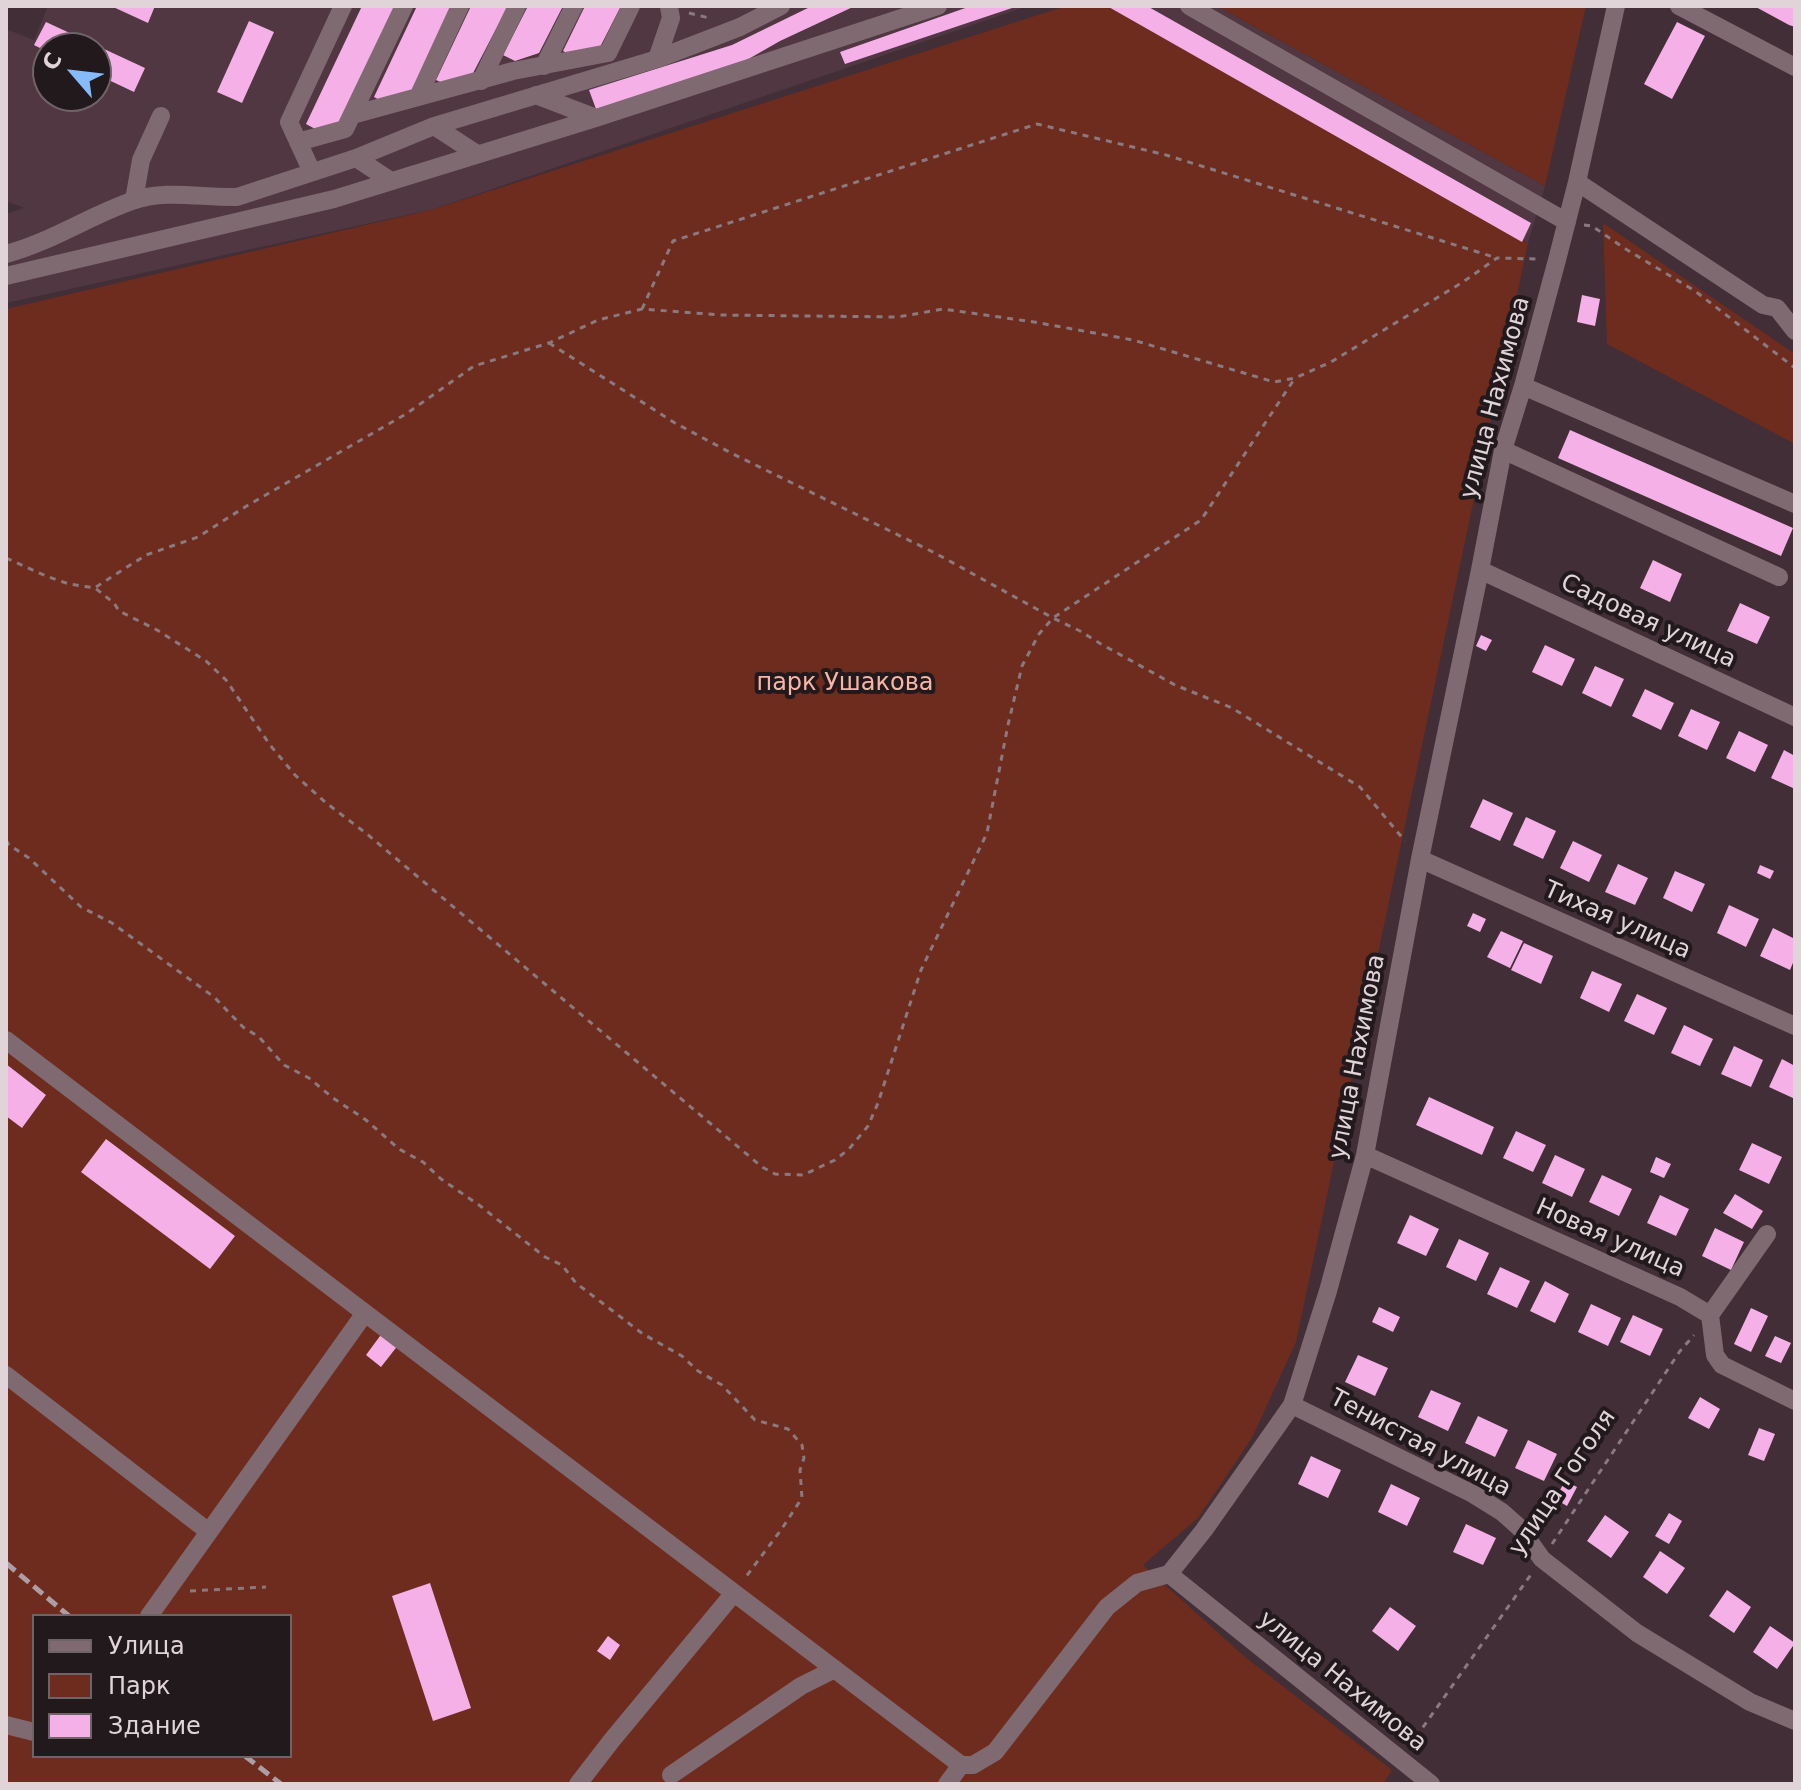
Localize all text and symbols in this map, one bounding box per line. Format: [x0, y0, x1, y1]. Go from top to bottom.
north arrow [32, 32, 112, 112]
text: С [37, 48, 67, 74]
street label: улица Нахимова [1455, 294, 1537, 502]
street label: Садовая улица [1556, 569, 1740, 675]
park label: парк Ушакова [756, 670, 934, 698]
street label: Тихая улица [1539, 876, 1695, 966]
street label: улица Нахимова [1324, 952, 1392, 1162]
street label: Новая улица [1531, 1193, 1689, 1285]
street label: Тенистая улица [1325, 1384, 1515, 1504]
street label: улица Гоголя [1503, 1404, 1623, 1562]
street label: улица Нахимова [1252, 1605, 1432, 1759]
legend [32, 1614, 292, 1758]
text: Улица [108, 1632, 185, 1660]
text: Парк [108, 1672, 170, 1700]
text: Здание [108, 1712, 201, 1740]

